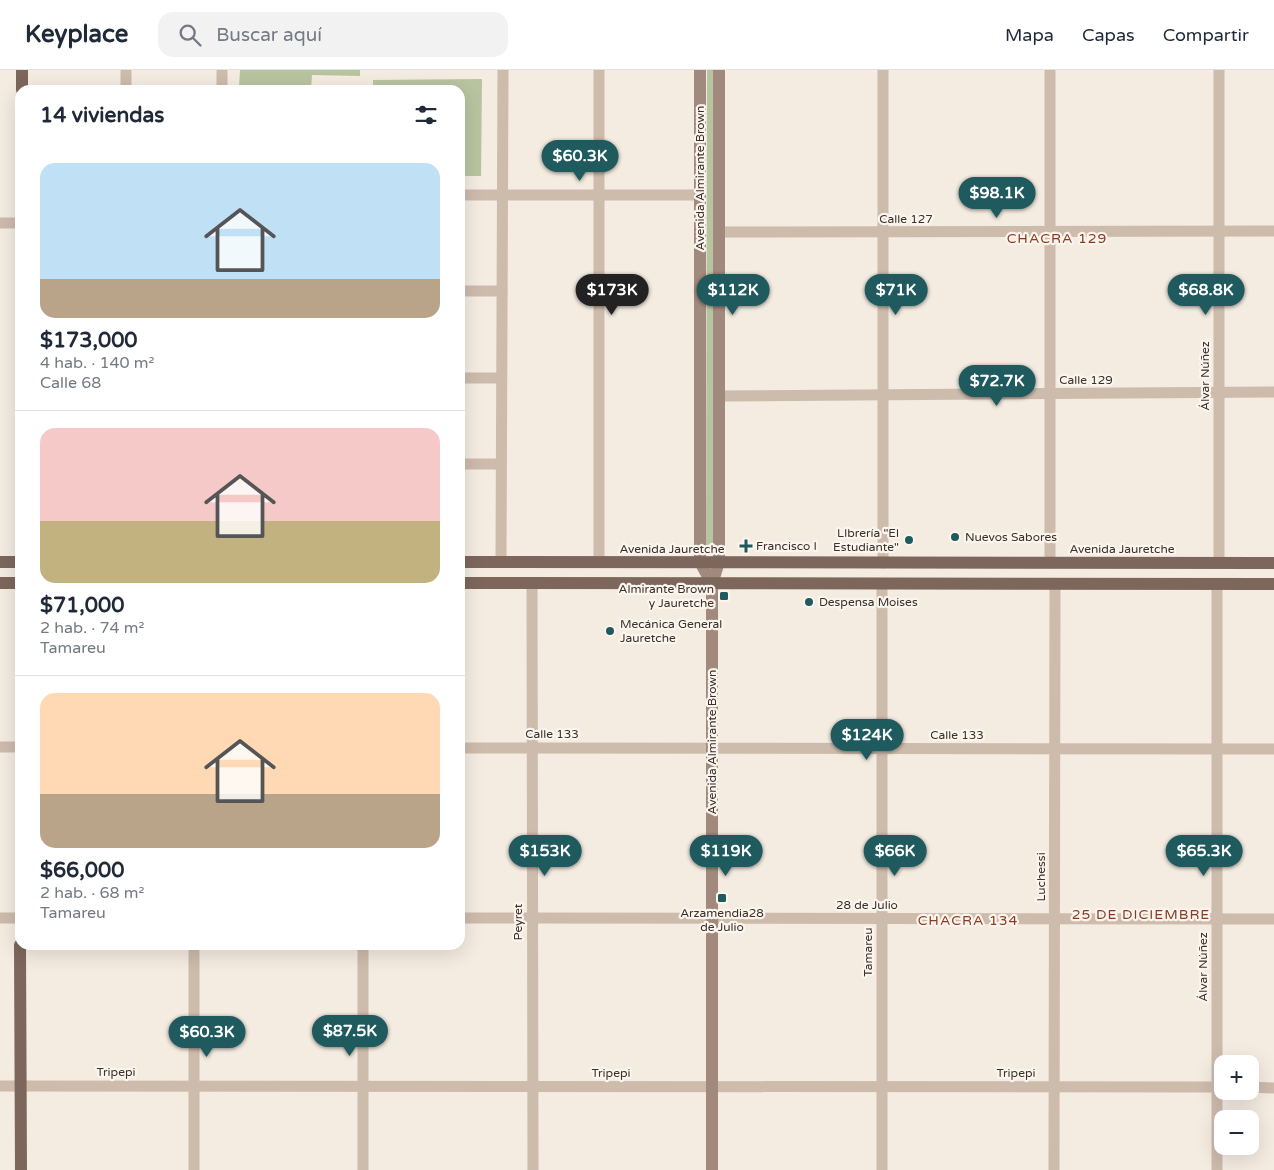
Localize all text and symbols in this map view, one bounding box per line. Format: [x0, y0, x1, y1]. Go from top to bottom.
search box [158, 12, 508, 57]
text: Keyplace [25, 20, 128, 49]
icon: search [176, 21, 204, 49]
text: Buscar aquí [216, 24, 322, 46]
text: Mapa [1005, 24, 1054, 46]
text: Capas [1082, 24, 1135, 46]
text: Compartir [1163, 24, 1249, 46]
icon: filters [412, 101, 440, 129]
text: 14 viviendas [40, 103, 164, 128]
street label: Avenida Almirante Brown [693, 106, 707, 250]
pin: $60.3K [539, 140, 621, 182]
text: $60.3K [553, 146, 607, 166]
pin: $98.1K [956, 176, 1038, 219]
text: $98.1K [970, 183, 1024, 203]
icon: home [195, 195, 285, 285]
street label: Calle 127 [879, 212, 933, 226]
district label: CHACRA 129 [1007, 230, 1107, 247]
pin: $173K [577, 274, 647, 316]
pin: $112K [698, 274, 768, 316]
pin: $71K [866, 274, 926, 316]
pin: $68.8K [1165, 274, 1247, 316]
text: $173K [587, 280, 637, 300]
text: $112K [708, 280, 758, 300]
text: $71K [876, 280, 916, 300]
text: $68.8K [1179, 280, 1233, 300]
text: $173,000 [40, 328, 138, 353]
street label: Álvar Núñez [1198, 341, 1212, 411]
text: 4 hab. · 140 m² [40, 353, 154, 373]
pin: $72.7K [956, 364, 1038, 407]
text: $72.7K [970, 371, 1024, 391]
text: Calle 68 [40, 373, 101, 393]
street label: Calle 129 [1059, 373, 1113, 387]
icon: home [195, 461, 285, 551]
place label: LIbrería "El Estudiante" [833, 526, 899, 554]
place label: Nuevos Sabores [965, 530, 1057, 544]
marker: Nuevos Sabores [949, 531, 961, 543]
marker: LIbrería "El Estudiante" [903, 534, 915, 546]
place label: Francisco I [756, 539, 817, 553]
marker: Francisco I [740, 540, 752, 552]
street label: Avenida Jauretche [619, 542, 725, 556]
street label: Avenida Jauretche [1069, 542, 1175, 556]
place label: Almirante Brown y Jauretche [619, 582, 714, 610]
marker: Almirante Brown y Jauretche [718, 590, 730, 602]
text: $71,000 [40, 593, 124, 618]
place label: Despensa Moises [819, 595, 918, 609]
marker: Despensa Moises [803, 596, 815, 608]
place label: Mecánica General Jauretche [620, 617, 722, 645]
text: 2 hab. · 74 m² [40, 618, 144, 638]
marker: Mecánica General Jauretche [604, 625, 616, 637]
text: Tamareu [40, 638, 106, 658]
street label: Avenida Almirante Brown [705, 670, 719, 814]
pin: $124K [832, 718, 902, 761]
text: $124K [842, 725, 892, 745]
icon: home [195, 726, 285, 816]
street label: Calle 133 [525, 727, 579, 741]
street label: Calle 133 [930, 728, 984, 742]
pin: $153K [510, 834, 580, 877]
pin: $119K [691, 834, 761, 877]
pin: $66K [865, 834, 925, 877]
pin: $65.3K [1163, 834, 1245, 877]
text: $153K [520, 841, 570, 861]
text: $119K [701, 841, 751, 861]
text: $66K [875, 841, 915, 861]
text: $65.3K [1177, 841, 1231, 861]
street label: Luchessi [1034, 852, 1048, 902]
text: $66,000 [40, 858, 124, 883]
text: 2 hab. · 68 m² [40, 883, 144, 903]
marker: Arzamendia28 de Julio [716, 892, 728, 904]
street label: 28 de Julio [836, 898, 898, 912]
text: Tamareu [40, 903, 106, 923]
street label: Peyret [511, 903, 525, 940]
place label: Arzamendia28 de Julio [680, 906, 764, 934]
district label: 25 DE DICIEMBRE [1072, 906, 1210, 923]
district label: CHACRA 134 [918, 912, 1018, 929]
street label: Tamareu [861, 927, 875, 977]
street label: Álvar Núñez [1196, 932, 1210, 1002]
pin: $87.5K [309, 1014, 391, 1057]
pin: $60.3K [166, 1016, 248, 1058]
text: $87.5K [323, 1021, 377, 1041]
text: $60.3K [180, 1022, 234, 1042]
map controls [1214, 1055, 1259, 1155]
button: + [1214, 1055, 1259, 1100]
street label: Tripepi [96, 1065, 136, 1079]
street label: Tripepi [591, 1066, 631, 1080]
street label: Tripepi [996, 1066, 1036, 1080]
button: − [1214, 1110, 1259, 1155]

